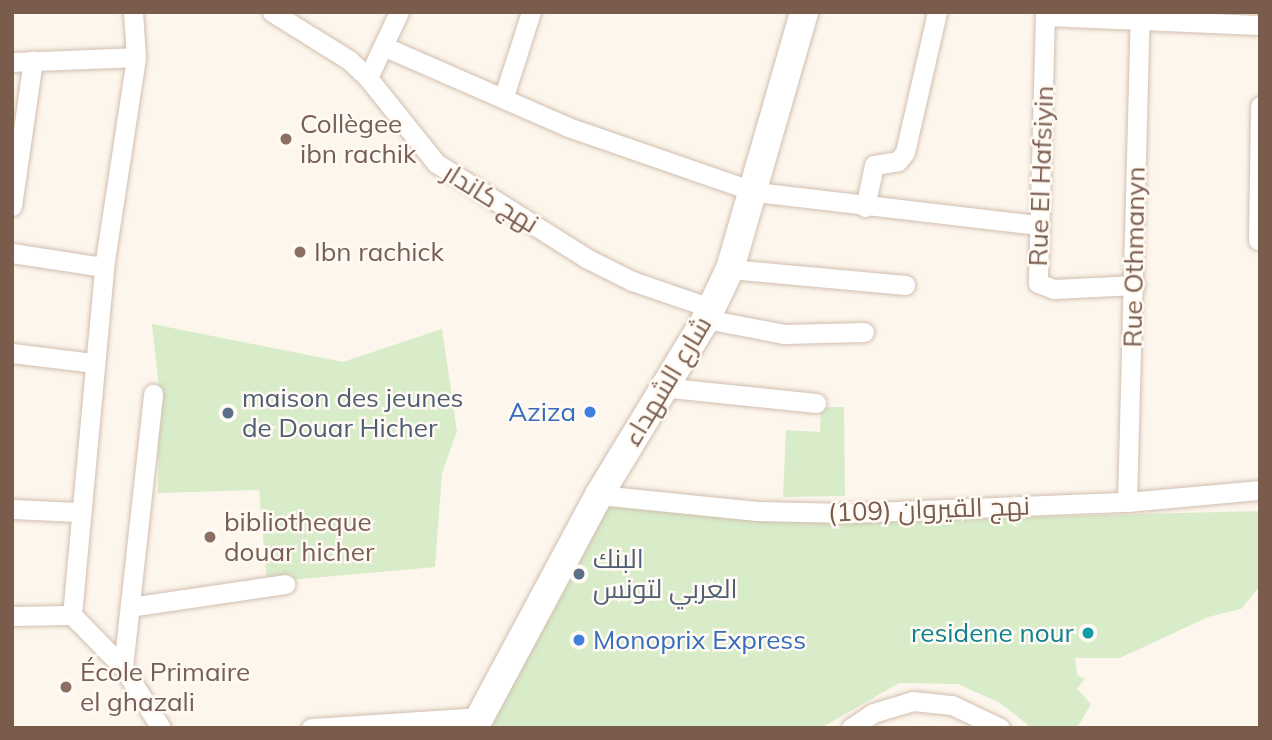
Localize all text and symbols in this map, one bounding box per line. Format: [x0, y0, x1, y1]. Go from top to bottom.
street label: Rue El Hafsiyin [1022, 85, 1060, 267]
place label: Collègee ibn rachik [300, 108, 416, 170]
marker: Collègee ibn rachik [278, 131, 294, 147]
street label: نهج كاندار [438, 157, 544, 239]
street label: Rue Othmanyn [1117, 166, 1151, 348]
place label: Ibn rachick [314, 236, 444, 268]
marker: Ibn rachick [292, 244, 308, 260]
street label: شارع الشهداء [616, 310, 718, 452]
place label: maison des jeunes de Douar Hicher [242, 382, 463, 444]
place label: Aziza [508, 396, 576, 428]
marker: Aziza [582, 404, 598, 420]
marker: maison des jeunes de Douar Hicher [220, 405, 236, 421]
street label: نهج القيروان (109) [828, 490, 1030, 528]
place label: bibliotheque douar hicher [224, 506, 374, 568]
marker: bibliotheque douar hicher [202, 529, 218, 545]
place label: البنك العربي لتونس [593, 543, 737, 604]
marker: البنك العربي لتونس [571, 566, 587, 582]
place label: residene nour [911, 617, 1074, 649]
place label: Monoprix Express [593, 624, 806, 656]
marker: residene nour [1080, 625, 1096, 641]
marker: Monoprix Express [571, 632, 587, 648]
place label: École Primaire el ghazali [80, 656, 250, 718]
marker: École Primaire el ghazali [58, 679, 74, 695]

